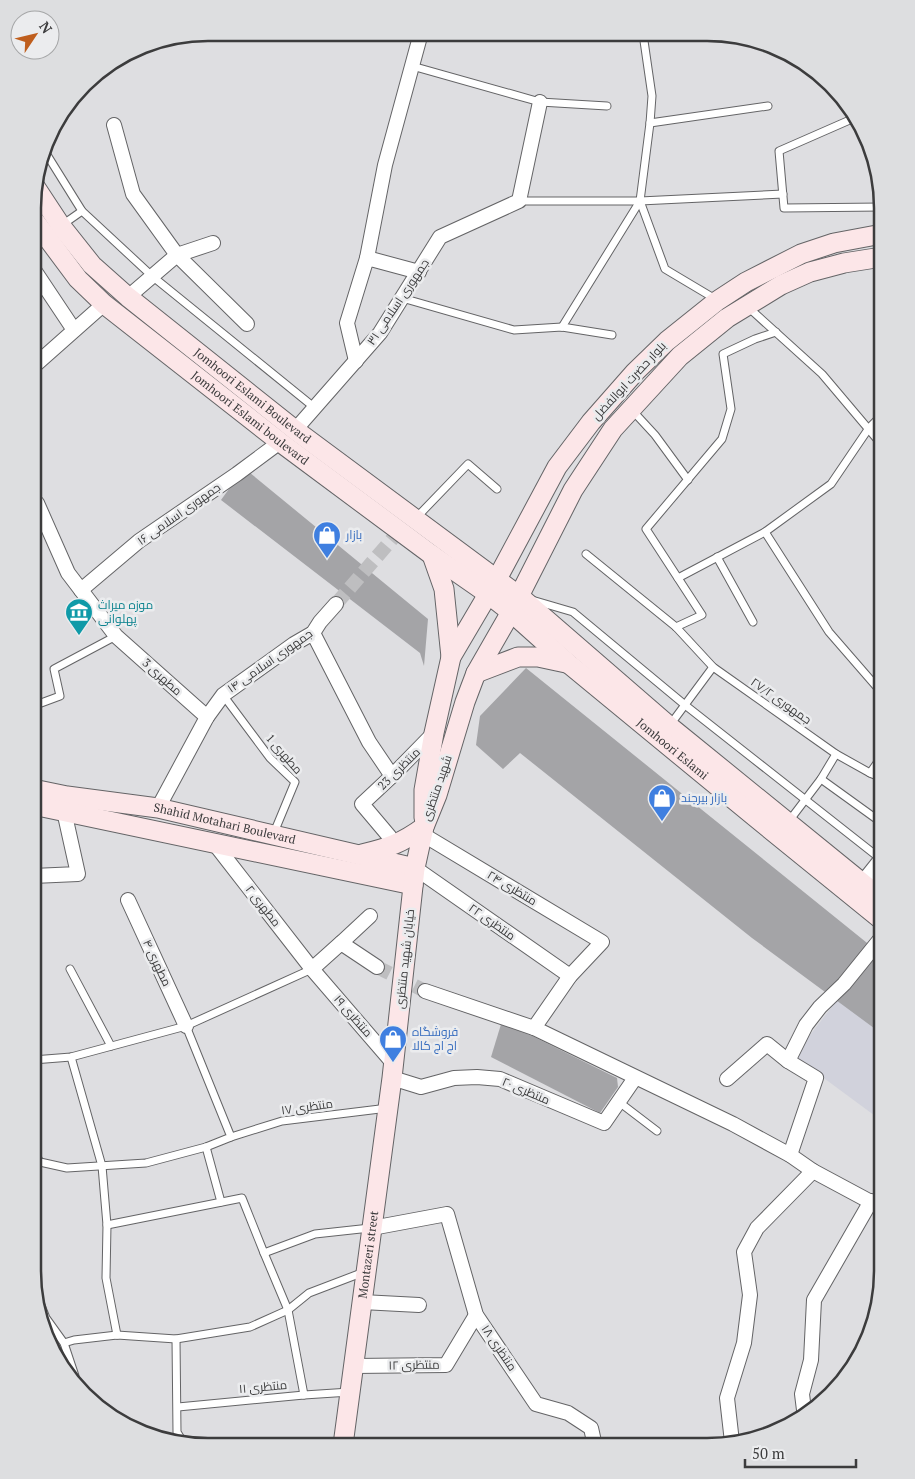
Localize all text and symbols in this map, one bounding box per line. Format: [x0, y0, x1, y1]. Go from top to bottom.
north arrow [10, 10, 60, 60]
text: N [35, 17, 57, 37]
street label: جمهوری اسلامی ۳۱ [363, 256, 432, 348]
street label: بلوار حضرت ابوالفضل [588, 338, 669, 423]
street label: Jomhoori Eslami Boulevard [191, 345, 315, 447]
street label: Jomhoori Eslami boulevard [189, 368, 312, 468]
street label: جمهوری اسلامی ۱۶ [134, 479, 223, 548]
shop icon: بازار [312, 520, 342, 559]
place label: بازار [345, 527, 362, 542]
museum icon: موزه میراث پهلوانی [64, 597, 94, 636]
place label: موزه میراث پهلوانی [98, 597, 153, 628]
street label: جمهوری اسلامی ۱۴ [224, 626, 315, 696]
street label: مطهری 3 [139, 655, 185, 698]
street label: جمهوری ۲۷/۲ [748, 674, 815, 727]
street label: Jomhoori Eslami [634, 715, 712, 783]
street label: مطهری 1 [263, 731, 306, 777]
street label: منتظری 23 [374, 744, 423, 793]
street label: شهید منتظری [418, 753, 455, 823]
shop icon: بازار بیرجند [647, 783, 677, 822]
place label: بازار بیرجند [681, 790, 727, 805]
street label: Shahid Motahari Boulevard [153, 800, 298, 847]
street label: منتظری ۲۴ [485, 867, 540, 908]
street label: مطهری ۲ [243, 882, 284, 929]
street label: منتظری ۲۲ [466, 900, 519, 943]
street label: خیابان شهید منتظری [392, 908, 417, 1010]
street label: مطهری ۴ [140, 937, 175, 989]
street label: منتظری ۱۹ [331, 992, 376, 1040]
shop icon: فروشگاه اچ اچ کالا [378, 1024, 408, 1063]
place label: فروشگاه اچ اچ کالا [412, 1024, 458, 1054]
street label: منتظری ۲۰ [500, 1074, 552, 1107]
street label: منتظری ۱۷ [280, 1095, 334, 1118]
street label: Montazeri street [355, 1209, 381, 1299]
street label: منتظری ۱۸ [479, 1322, 520, 1374]
street label: منتظری ۱۲ [388, 1357, 440, 1372]
street label: منتظری ۱۱ [238, 1377, 288, 1396]
scale bar [745, 1436, 856, 1468]
text: 50 m [752, 1443, 785, 1463]

